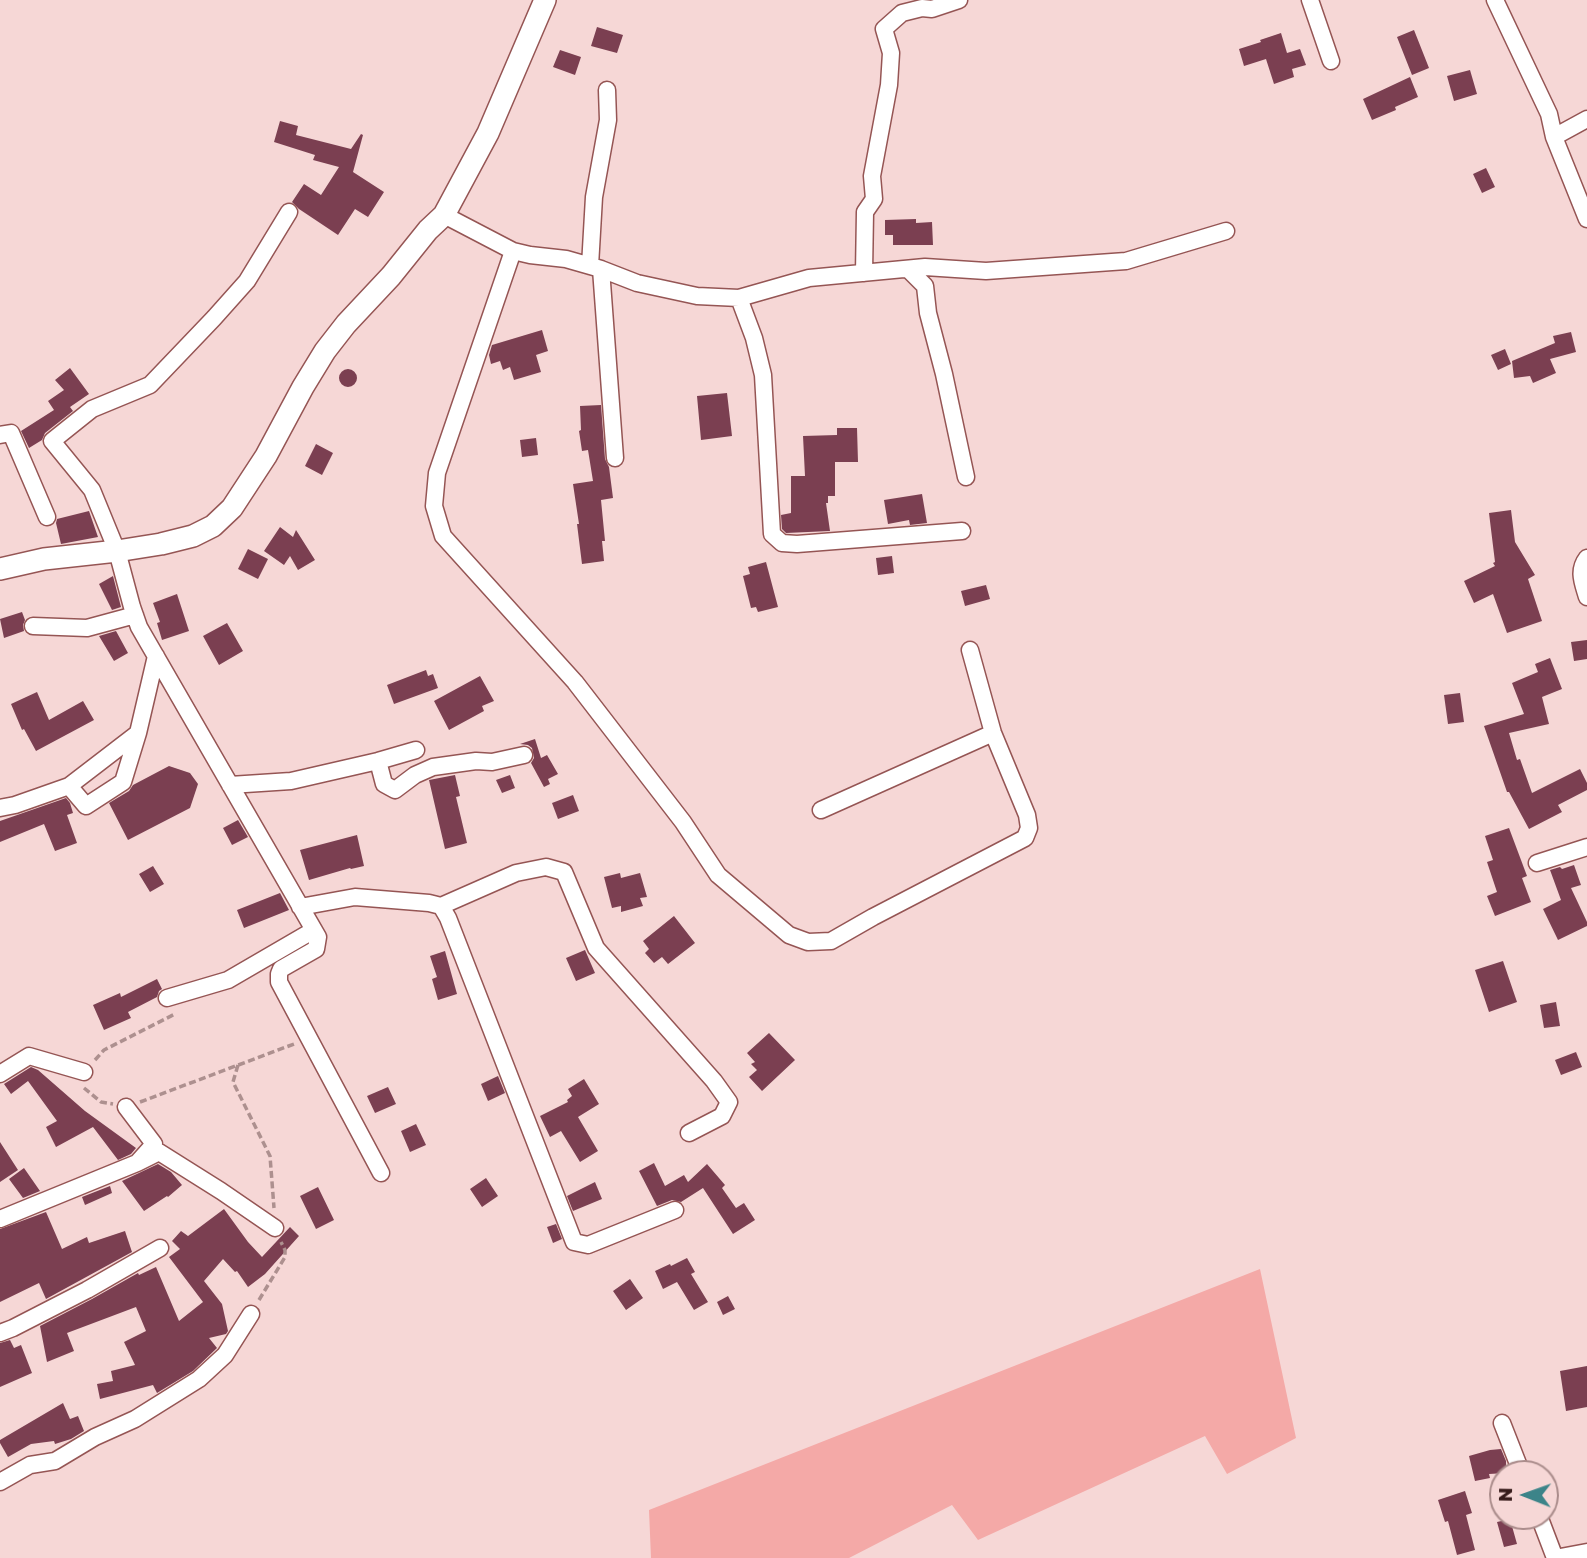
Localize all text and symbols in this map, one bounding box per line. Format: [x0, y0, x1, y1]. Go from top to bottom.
north arrow [1489, 1460, 1559, 1530]
text: N [1493, 1487, 1516, 1502]

